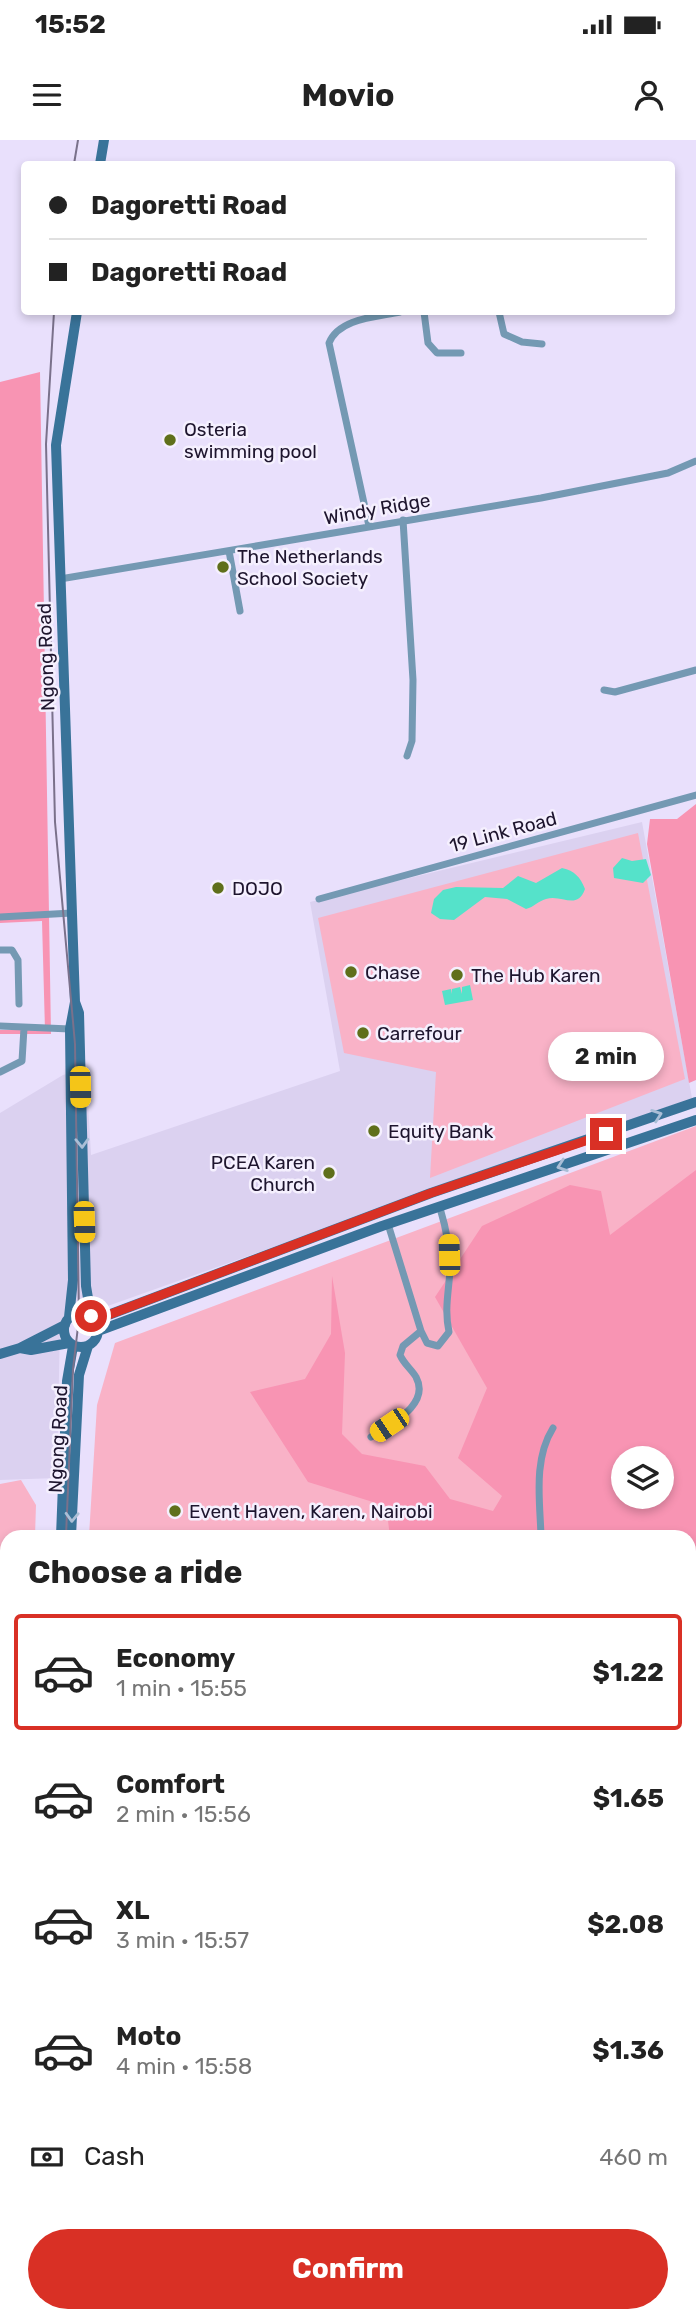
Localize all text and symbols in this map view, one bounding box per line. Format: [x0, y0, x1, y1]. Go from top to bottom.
text: 15:52 [35, 9, 106, 40]
icon: menu [28, 76, 66, 114]
text: Movio [301, 76, 395, 114]
icon: person [630, 76, 668, 114]
text: Dagoretti Road [91, 190, 287, 221]
text: Dagoretti Road [91, 257, 287, 288]
place label: Osteria swimming pool [184, 418, 317, 463]
marker: Osteria swimming pool [162, 432, 178, 448]
street label: Windy Ridge [322, 488, 432, 530]
place label: The Netherlands School Society [237, 545, 383, 590]
marker: The Netherlands School Society [215, 559, 231, 575]
street label: Ngong Road [33, 603, 59, 711]
street label: 19 Link Road [447, 807, 559, 857]
place label: DOJO [232, 877, 283, 900]
marker: DOJO [210, 880, 226, 896]
place label: Chase [365, 961, 420, 984]
marker: Chase [343, 964, 359, 980]
place label: The Hub Karen [471, 964, 600, 987]
marker: The Hub Karen [449, 967, 465, 983]
place label: Carrefour [377, 1022, 462, 1045]
marker: Carrefour [355, 1025, 371, 1041]
callout: 2 min [548, 1032, 664, 1082]
text: 2 min [575, 1042, 637, 1070]
car [70, 1066, 91, 1108]
one-way arrow [651, 1109, 663, 1123]
route end [590, 1118, 622, 1150]
place label: Equity Bank [388, 1120, 494, 1143]
marker: Equity Bank [366, 1123, 382, 1139]
one-way arrow [74, 1138, 89, 1149]
place label: PCEA Karen Church [211, 1151, 315, 1196]
one-way arrow [556, 1158, 568, 1172]
marker: PCEA Karen Church [321, 1165, 337, 1181]
car [73, 1201, 96, 1243]
car [438, 1234, 461, 1276]
route start [75, 1300, 107, 1332]
street label: Ngong Road [44, 1384, 72, 1494]
car [366, 1405, 413, 1445]
map controls [611, 1446, 674, 1509]
button: layers [611, 1446, 674, 1509]
place label: Event Haven, Karen, Nairobi [189, 1500, 433, 1523]
marker: Event Haven, Karen, Nairobi [167, 1503, 183, 1519]
one-way arrow [64, 1512, 79, 1523]
text: Choose a ride [28, 1553, 242, 1591]
icon: car [32, 1641, 95, 1704]
text: Economy [116, 1643, 235, 1674]
text: $1.22 [593, 1657, 664, 1688]
text: 1 min · 15:55 [116, 1674, 247, 1702]
icon: car [32, 1767, 95, 1830]
text: Comfort [116, 1769, 225, 1800]
text: $1.65 [593, 1783, 664, 1814]
text: 2 min · 15:56 [116, 1800, 251, 1828]
icon: car [32, 1893, 95, 1956]
text: XL [116, 1895, 149, 1926]
text: $2.08 [587, 1909, 664, 1940]
text: 3 min · 15:57 [116, 1926, 249, 1954]
icon: car [32, 2019, 95, 2082]
text: Moto [116, 2021, 181, 2052]
text: $1.36 [592, 2035, 664, 2066]
text: 4 min · 15:58 [116, 2052, 252, 2080]
icon: cash [28, 2138, 66, 2176]
text: Cash [84, 2141, 145, 2172]
text: 460 m [599, 2143, 668, 2171]
button: Confirm [28, 2229, 668, 2309]

